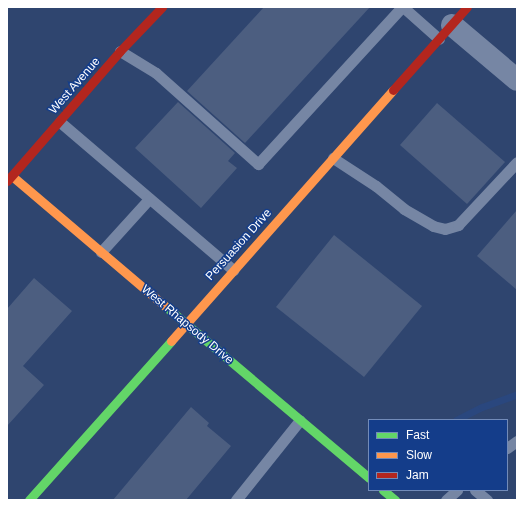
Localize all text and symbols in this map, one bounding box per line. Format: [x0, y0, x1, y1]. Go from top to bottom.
street label: West Avenue [46, 55, 104, 117]
street label: Persuasion Drive [203, 206, 275, 284]
street label: West Rhapsody Drive [138, 282, 236, 368]
legend [368, 419, 508, 491]
text: Fast [406, 428, 429, 442]
text: Slow [406, 448, 432, 462]
text: Jam [406, 468, 429, 482]

